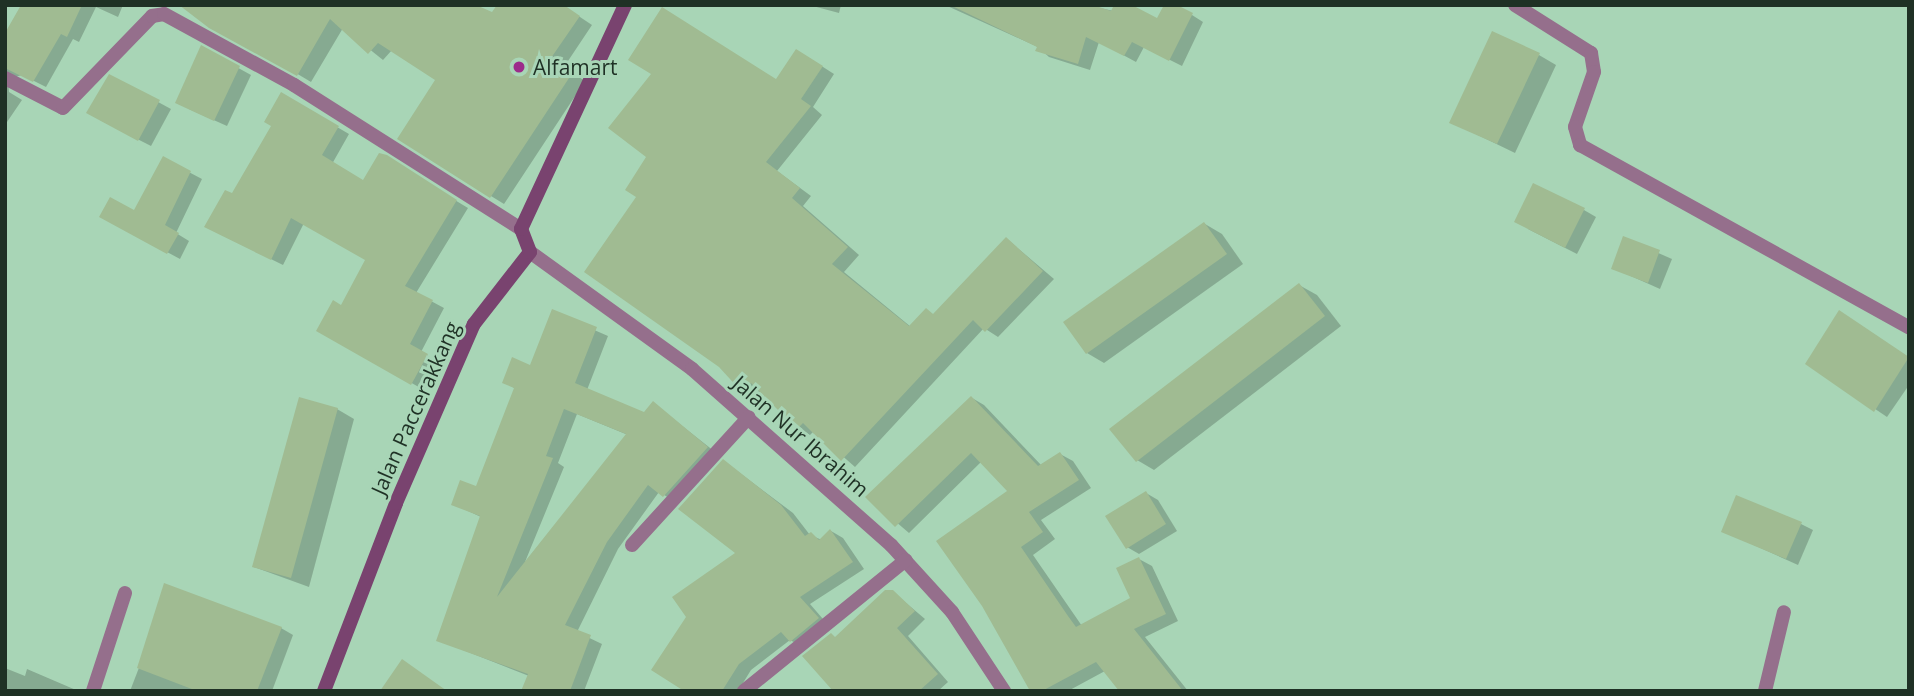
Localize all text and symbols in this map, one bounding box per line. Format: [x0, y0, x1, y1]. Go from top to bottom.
place label: Alfamart [533, 54, 617, 80]
marker: Alfamart [511, 59, 527, 75]
street label: Jalan Paccerakkang [365, 317, 465, 499]
street label: Jalan Nur Ibrahim [728, 370, 874, 502]

